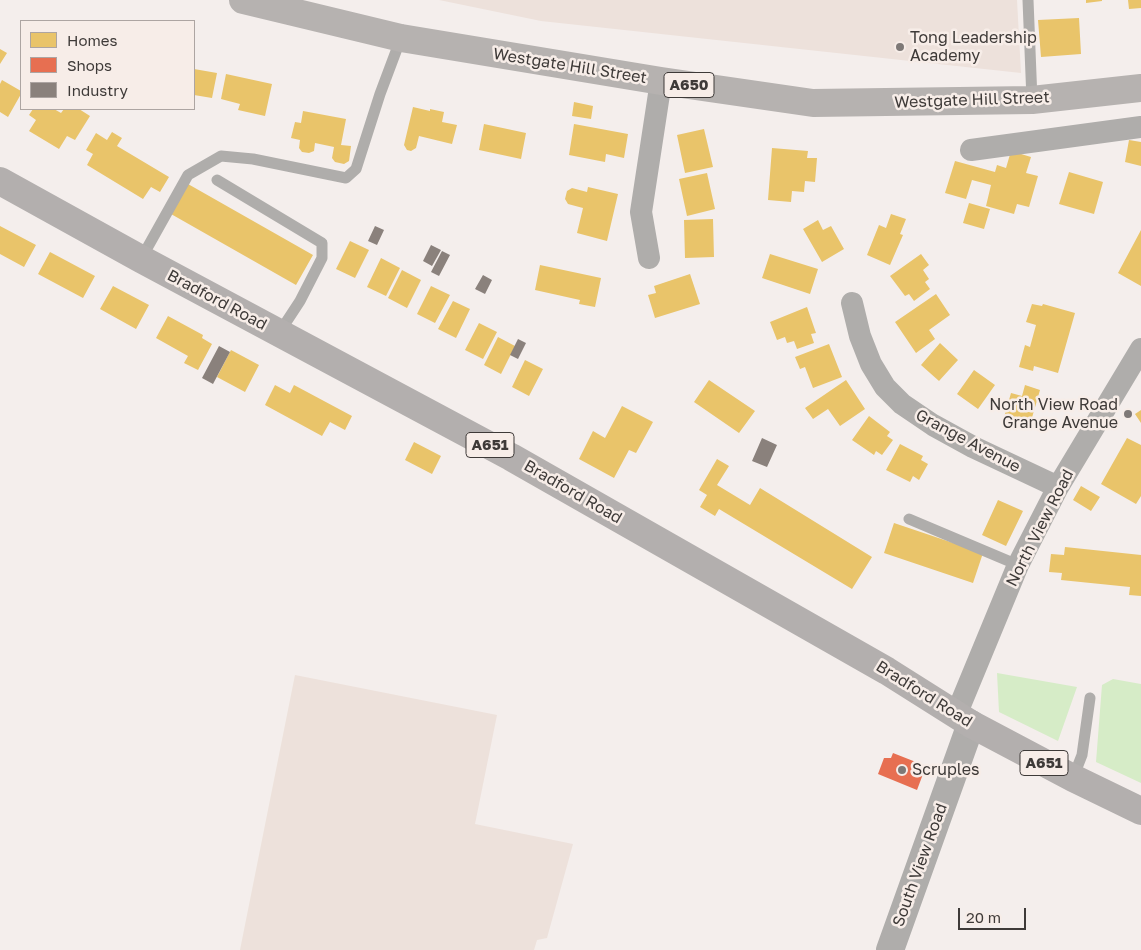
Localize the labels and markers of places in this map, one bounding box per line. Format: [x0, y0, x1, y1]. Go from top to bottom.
place label: Tong Leadership Academy [910, 28, 1037, 66]
marker: Tong Leadership Academy [894, 41, 906, 53]
place label: North View Road Grange Avenue [989, 395, 1118, 433]
marker: North View Road Grange Avenue [1122, 408, 1134, 420]
place label: Scruples [912, 760, 979, 780]
marker: Scruples [896, 764, 908, 776]

